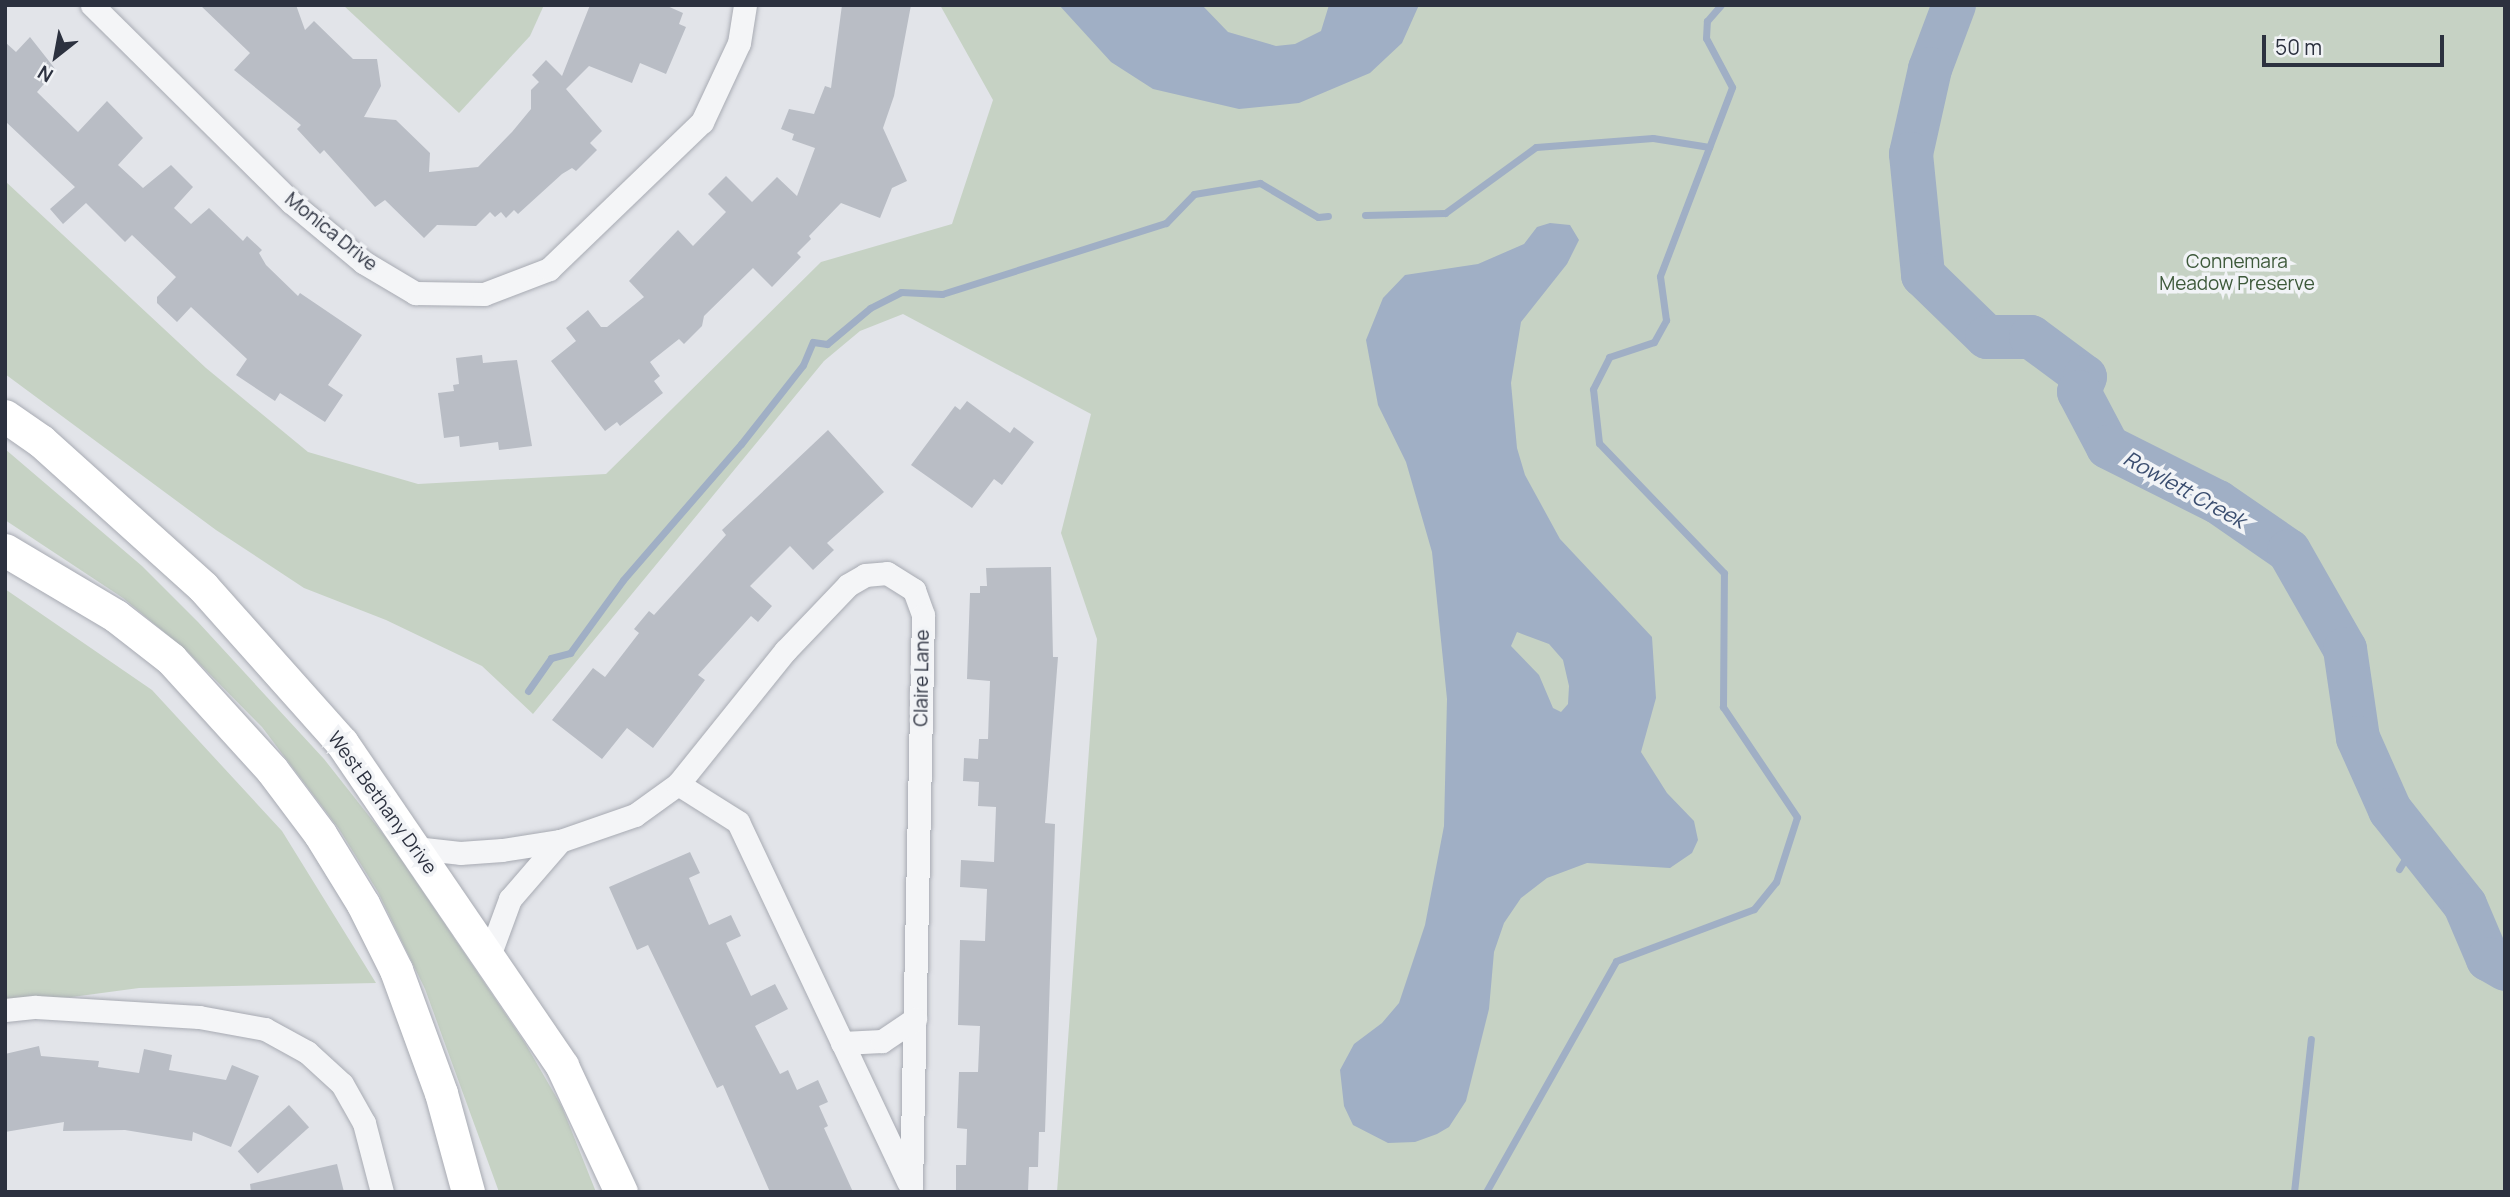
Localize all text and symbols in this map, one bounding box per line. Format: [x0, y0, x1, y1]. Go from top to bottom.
north arrow [21, 21, 91, 91]
scale bar [2265, 21, 2447, 65]
text: 50 m [2275, 33, 2322, 61]
text: N [33, 59, 58, 89]
street label: Monica Drive [280, 188, 382, 276]
park label: Connemara Meadow Preserve [2159, 251, 2315, 295]
water label: Rowlett Creek [2120, 445, 2250, 533]
street label: Claire Lane [910, 629, 934, 727]
street label: West Bethany Drive [323, 727, 441, 879]

